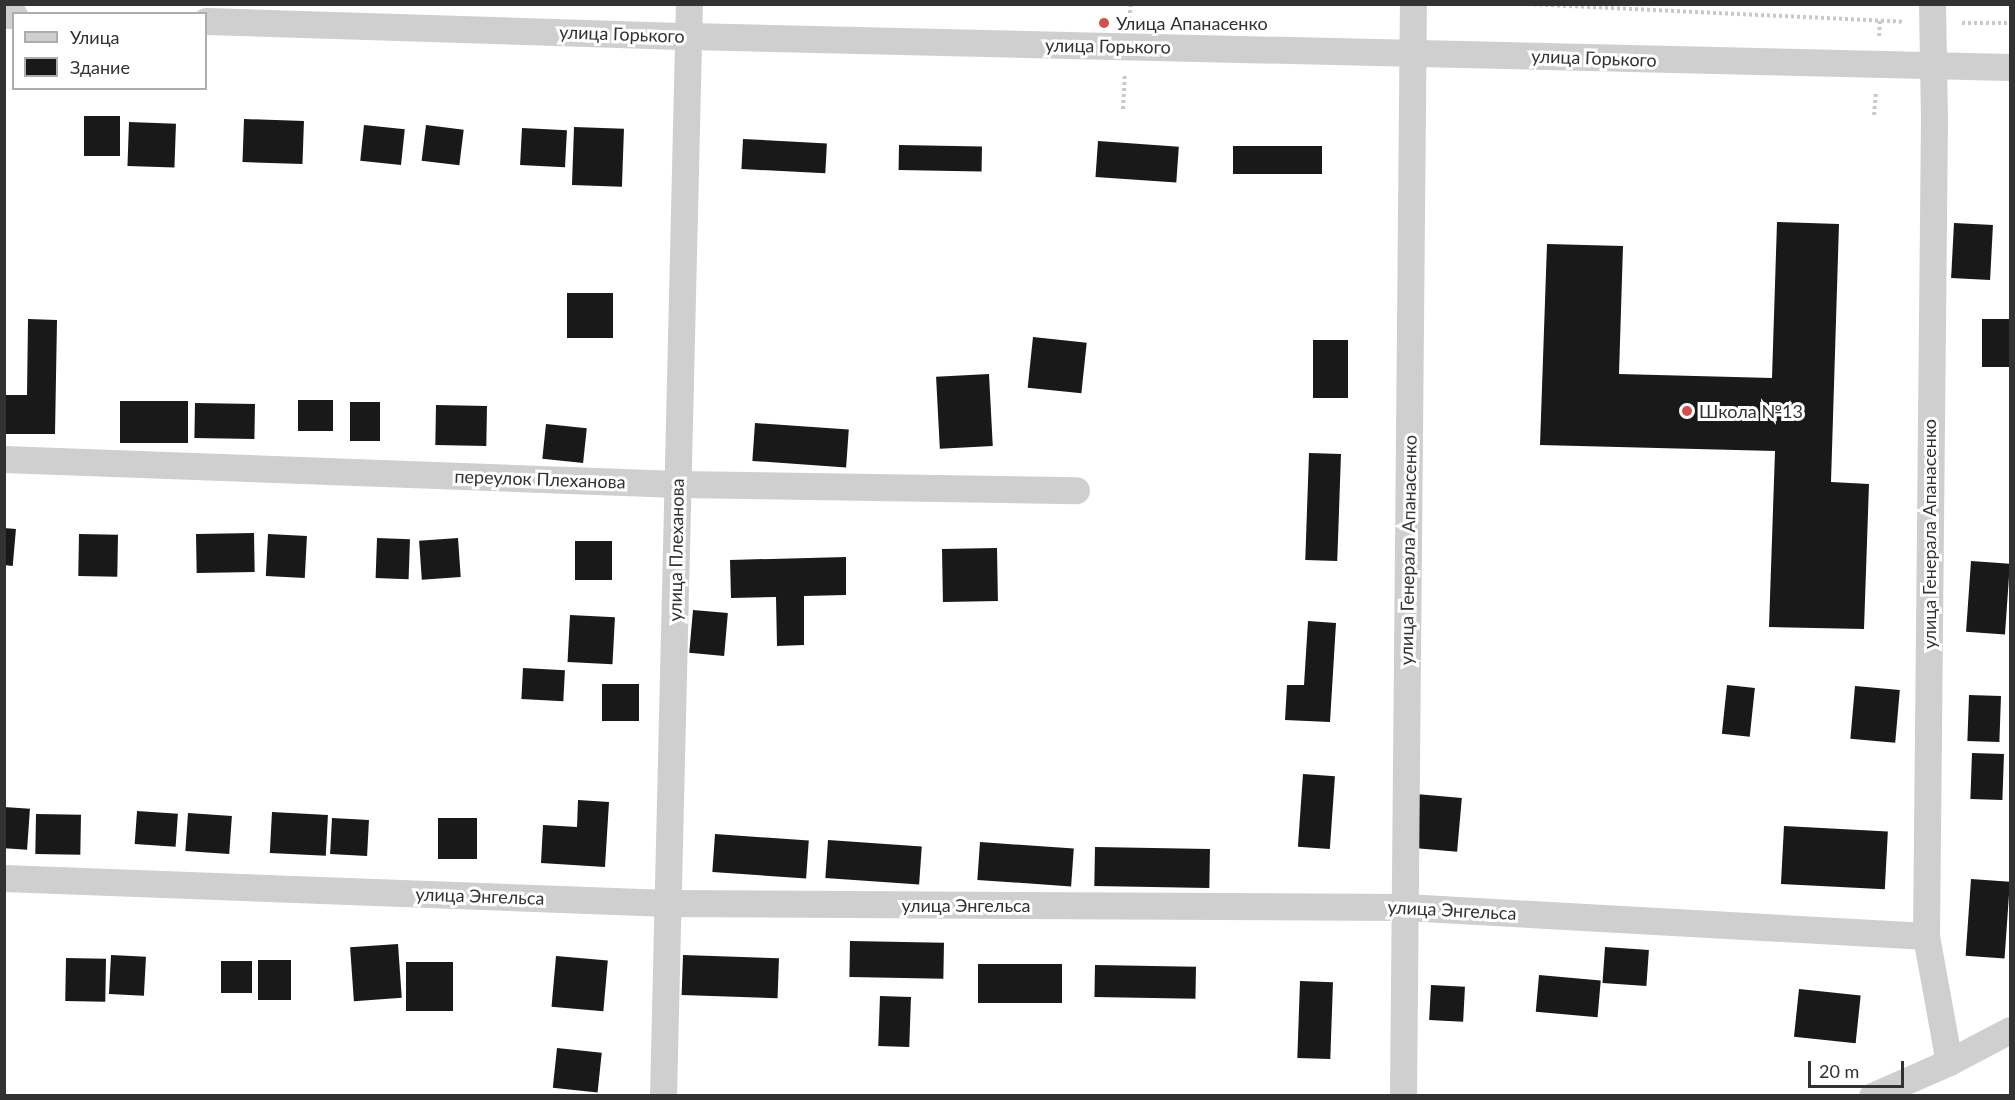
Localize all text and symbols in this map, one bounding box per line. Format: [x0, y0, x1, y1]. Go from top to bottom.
legend [12, 12, 207, 90]
place label: Улица Апанасенко [1116, 12, 1268, 34]
marker: Улица Апанасенко [1097, 16, 1111, 30]
street label: улица Горького [559, 21, 685, 47]
text: Улица [70, 26, 120, 48]
street label: улица Горького [1045, 34, 1171, 58]
street label: улица Горького [1531, 45, 1657, 71]
text: Здание [70, 56, 130, 78]
place label: Школа №13 [1699, 400, 1803, 422]
marker: Школа №13 [1680, 404, 1694, 418]
street label: улица Генерала Апанасенко [1918, 419, 1940, 649]
street label: улица Генерала Апанасенко [1395, 435, 1421, 665]
street label: переулок Плеханова [454, 465, 626, 493]
street label: улица Плеханова [664, 478, 688, 622]
street label: улица Энгельса [415, 883, 545, 909]
street label: улица Энгельса [901, 894, 1031, 916]
street label: улица Энгельса [1387, 896, 1517, 924]
scale bar [1811, 1049, 1907, 1087]
text: 20 m [1819, 1060, 1859, 1082]

